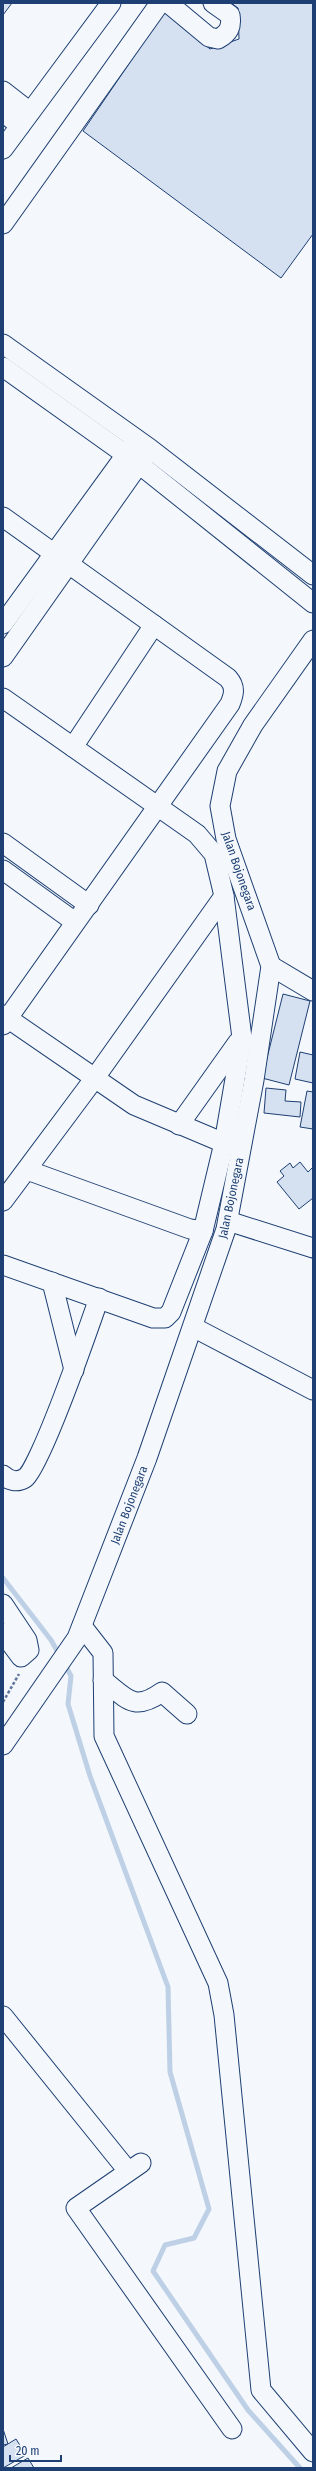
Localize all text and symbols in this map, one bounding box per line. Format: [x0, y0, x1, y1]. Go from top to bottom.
street label: Jalan Bojonegara [219, 830, 259, 912]
street label: Jalan Bojonegara [216, 1156, 246, 1240]
street label: Jalan Bojonegara [108, 1464, 150, 1546]
scale bar [10, 2437, 61, 2463]
text: 20 m [16, 2444, 40, 2458]

